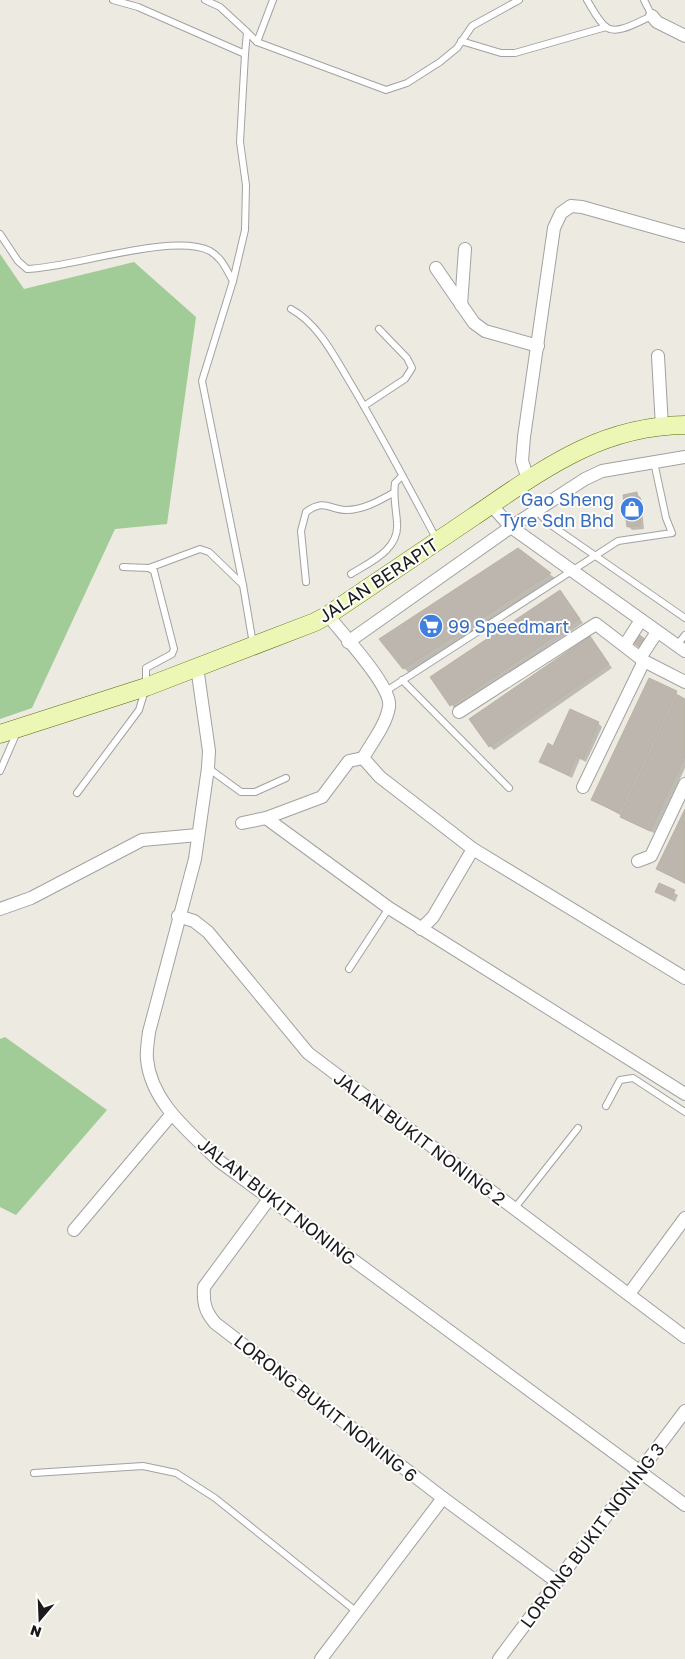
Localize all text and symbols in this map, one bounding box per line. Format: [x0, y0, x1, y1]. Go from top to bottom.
place label: Gao Sheng Tyre Sdn Bhd [500, 488, 614, 531]
shop icon: Gao Sheng Tyre Sdn Bhd [619, 496, 645, 522]
street label: JALAN BERAPIT [314, 533, 442, 627]
supermarket icon: 99 Speedmart [418, 613, 444, 639]
place label: 99 Speedmart [448, 615, 570, 637]
street label: JALAN BUKIT NONING 2 [330, 1066, 510, 1210]
street label: JALAN BUKIT NONING [194, 1133, 360, 1269]
street label: LORONG BUKIT NONING 6 [230, 1330, 422, 1486]
street label: LORONG BUKIT NONING 3 [515, 1438, 669, 1632]
north arrow [15, 1594, 65, 1644]
text: N [28, 1622, 43, 1642]

